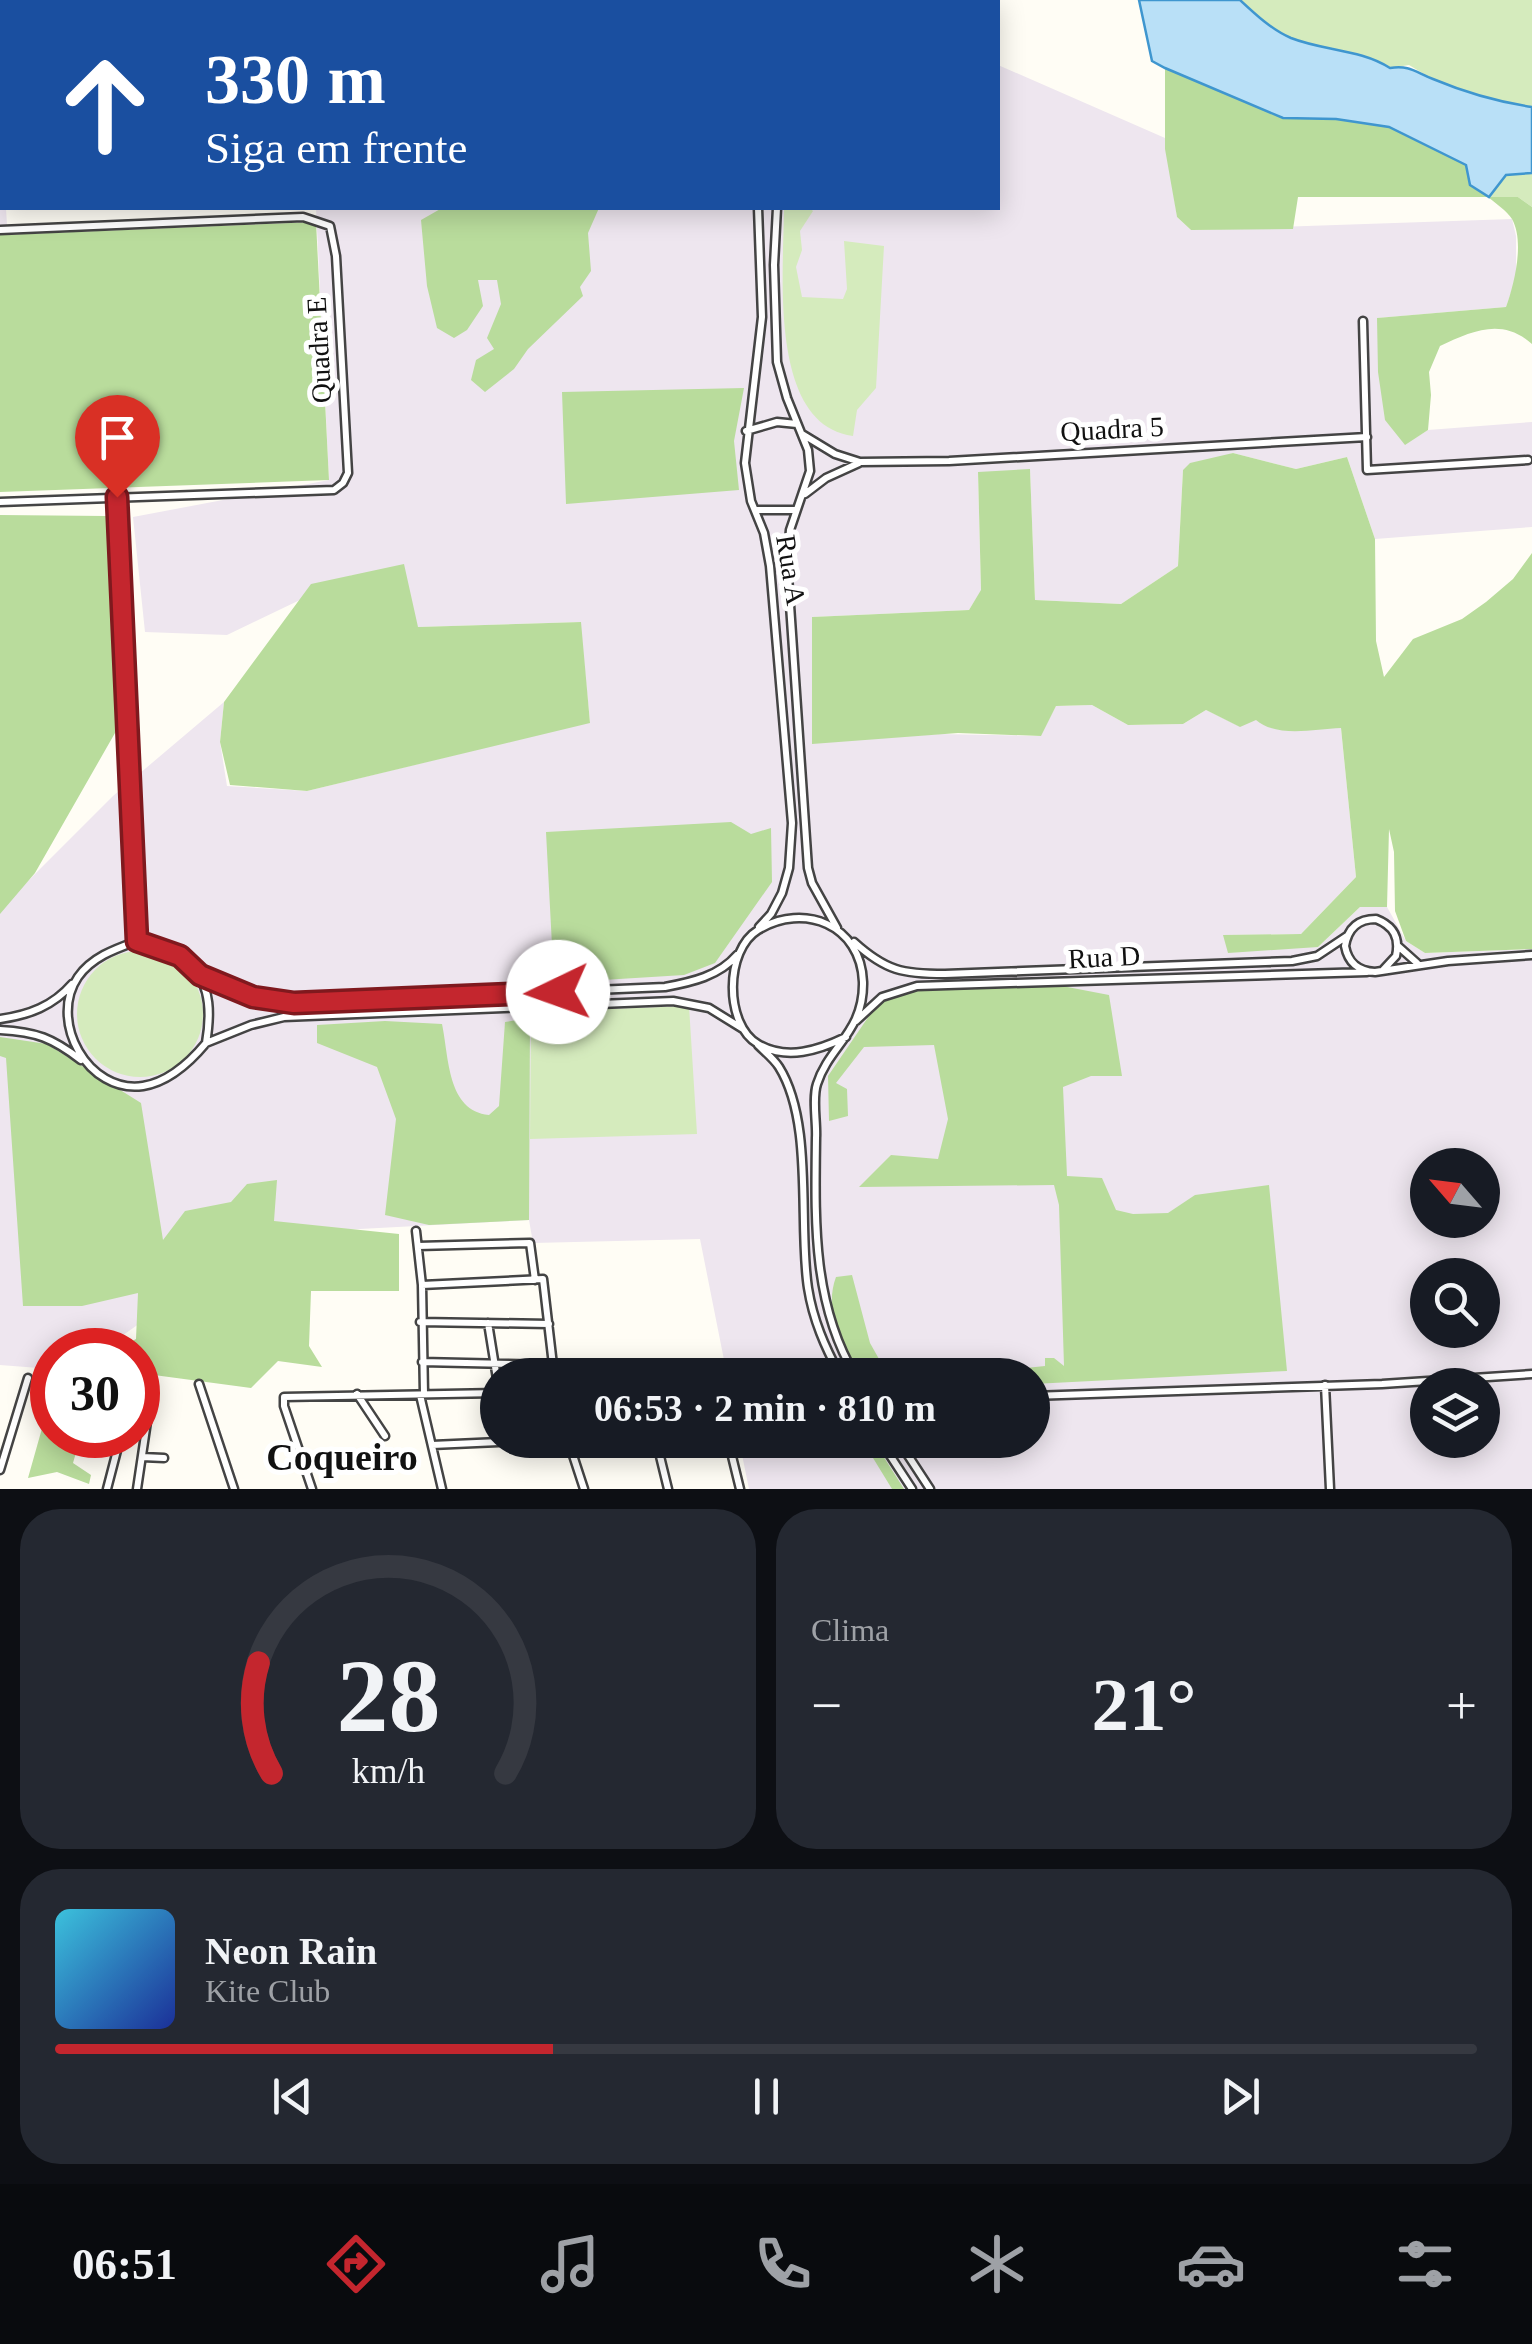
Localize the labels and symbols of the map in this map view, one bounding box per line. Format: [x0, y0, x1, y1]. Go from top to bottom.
street label: Quadra E [301, 296, 337, 404]
pin [75, 395, 160, 498]
street label: Quadra 5 [1060, 411, 1164, 447]
street label: Rua A [770, 533, 812, 608]
position arrow [506, 940, 610, 1044]
street label: Rua D [1067, 940, 1141, 974]
north arrow [1410, 1148, 1500, 1238]
speed limit sign: 30 [30, 1328, 160, 1458]
district label: Coqueiro [266, 1436, 418, 1478]

